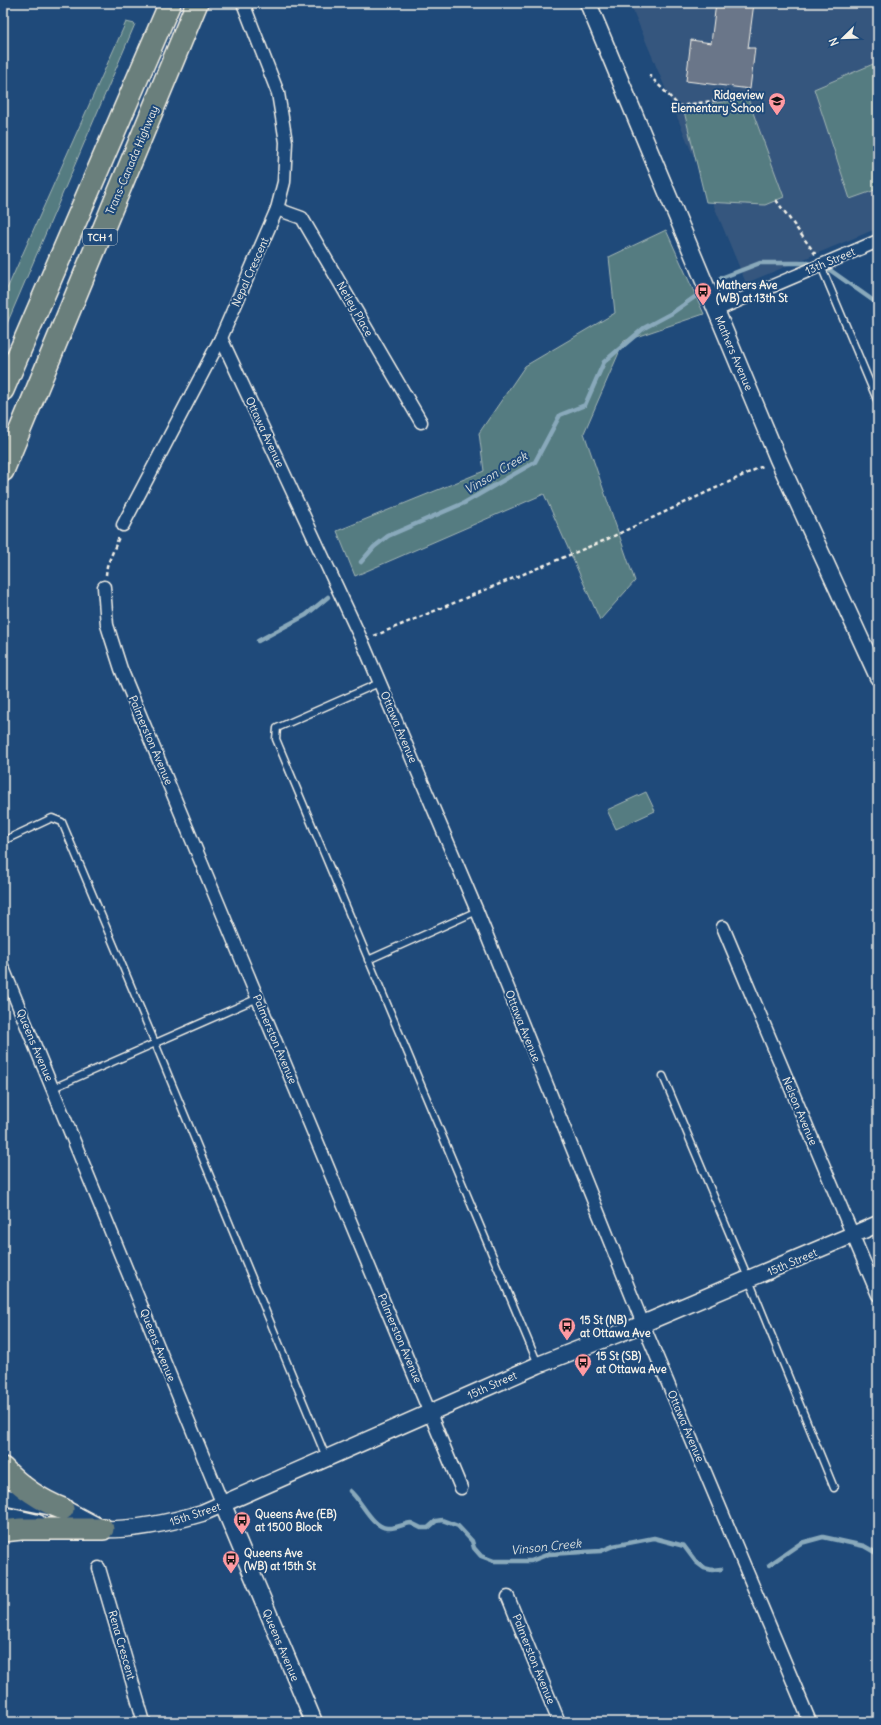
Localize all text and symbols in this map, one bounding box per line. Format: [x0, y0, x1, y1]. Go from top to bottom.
north arrow [823, 18, 863, 58]
text: N [826, 36, 842, 48]
place label: Ridgeview Elementary School [671, 88, 764, 116]
school or university icon: Ridgeview Elementary School [767, 91, 787, 116]
street label: Trans-Canada Highway [103, 103, 161, 217]
road number: TCH 1 [83, 229, 117, 245]
street label: Nepal Crescent [228, 235, 272, 309]
street label: 13th Street [803, 244, 857, 278]
place label: Mathers Ave (WB) at 13th St [716, 278, 788, 306]
street label: Netley Place [334, 279, 376, 339]
bus stop icon: Mathers Ave (WB) at 13th St [693, 281, 713, 306]
street label: Mathers Avenue [712, 313, 756, 393]
street label: Ottawa Avenue [242, 394, 288, 470]
water label: Vinson Creek [462, 448, 531, 497]
street label: Ottawa Avenue [378, 689, 420, 765]
street label: Palmerston Avenue [126, 693, 176, 787]
street label: Ottawa Avenue [502, 988, 544, 1064]
street label: Palmerston Avenue [250, 992, 300, 1086]
street label: Queens Avenue [13, 1007, 57, 1083]
street label: Nelson Avenue [779, 1075, 821, 1147]
street label: 15th Street [765, 1245, 819, 1279]
street label: Palmerston Avenue [375, 1291, 425, 1385]
street label: Queens Avenue [137, 1307, 179, 1384]
place label: 15 St (NB) at Ottawa Ave [580, 1313, 651, 1340]
bus stop icon: 15 St (NB) at Ottawa Ave [557, 1316, 577, 1341]
place label: 15 St (SB) at Ottawa Ave [596, 1349, 667, 1376]
bus stop icon: 15 St (SB) at Ottawa Ave [573, 1352, 593, 1377]
street label: 15th Street [465, 1368, 519, 1402]
street label: Ottawa Avenue [665, 1388, 707, 1464]
street label: 15th Street [168, 1499, 223, 1529]
place label: Queens Ave (EB) at 1500 Block [255, 1507, 337, 1534]
bus stop icon: Queens Ave (EB) at 1500 Block [232, 1510, 252, 1535]
water label: Vinson Creek [510, 1535, 583, 1558]
place label: Queens Ave (WB) at 15th St [244, 1546, 316, 1574]
bus stop icon: Queens Ave (WB) at 15th St [221, 1549, 241, 1574]
street label: Queens Avenue [259, 1607, 303, 1683]
street label: Rena Crescent [105, 1609, 139, 1682]
street label: Palmerston Avenue [510, 1612, 558, 1706]

